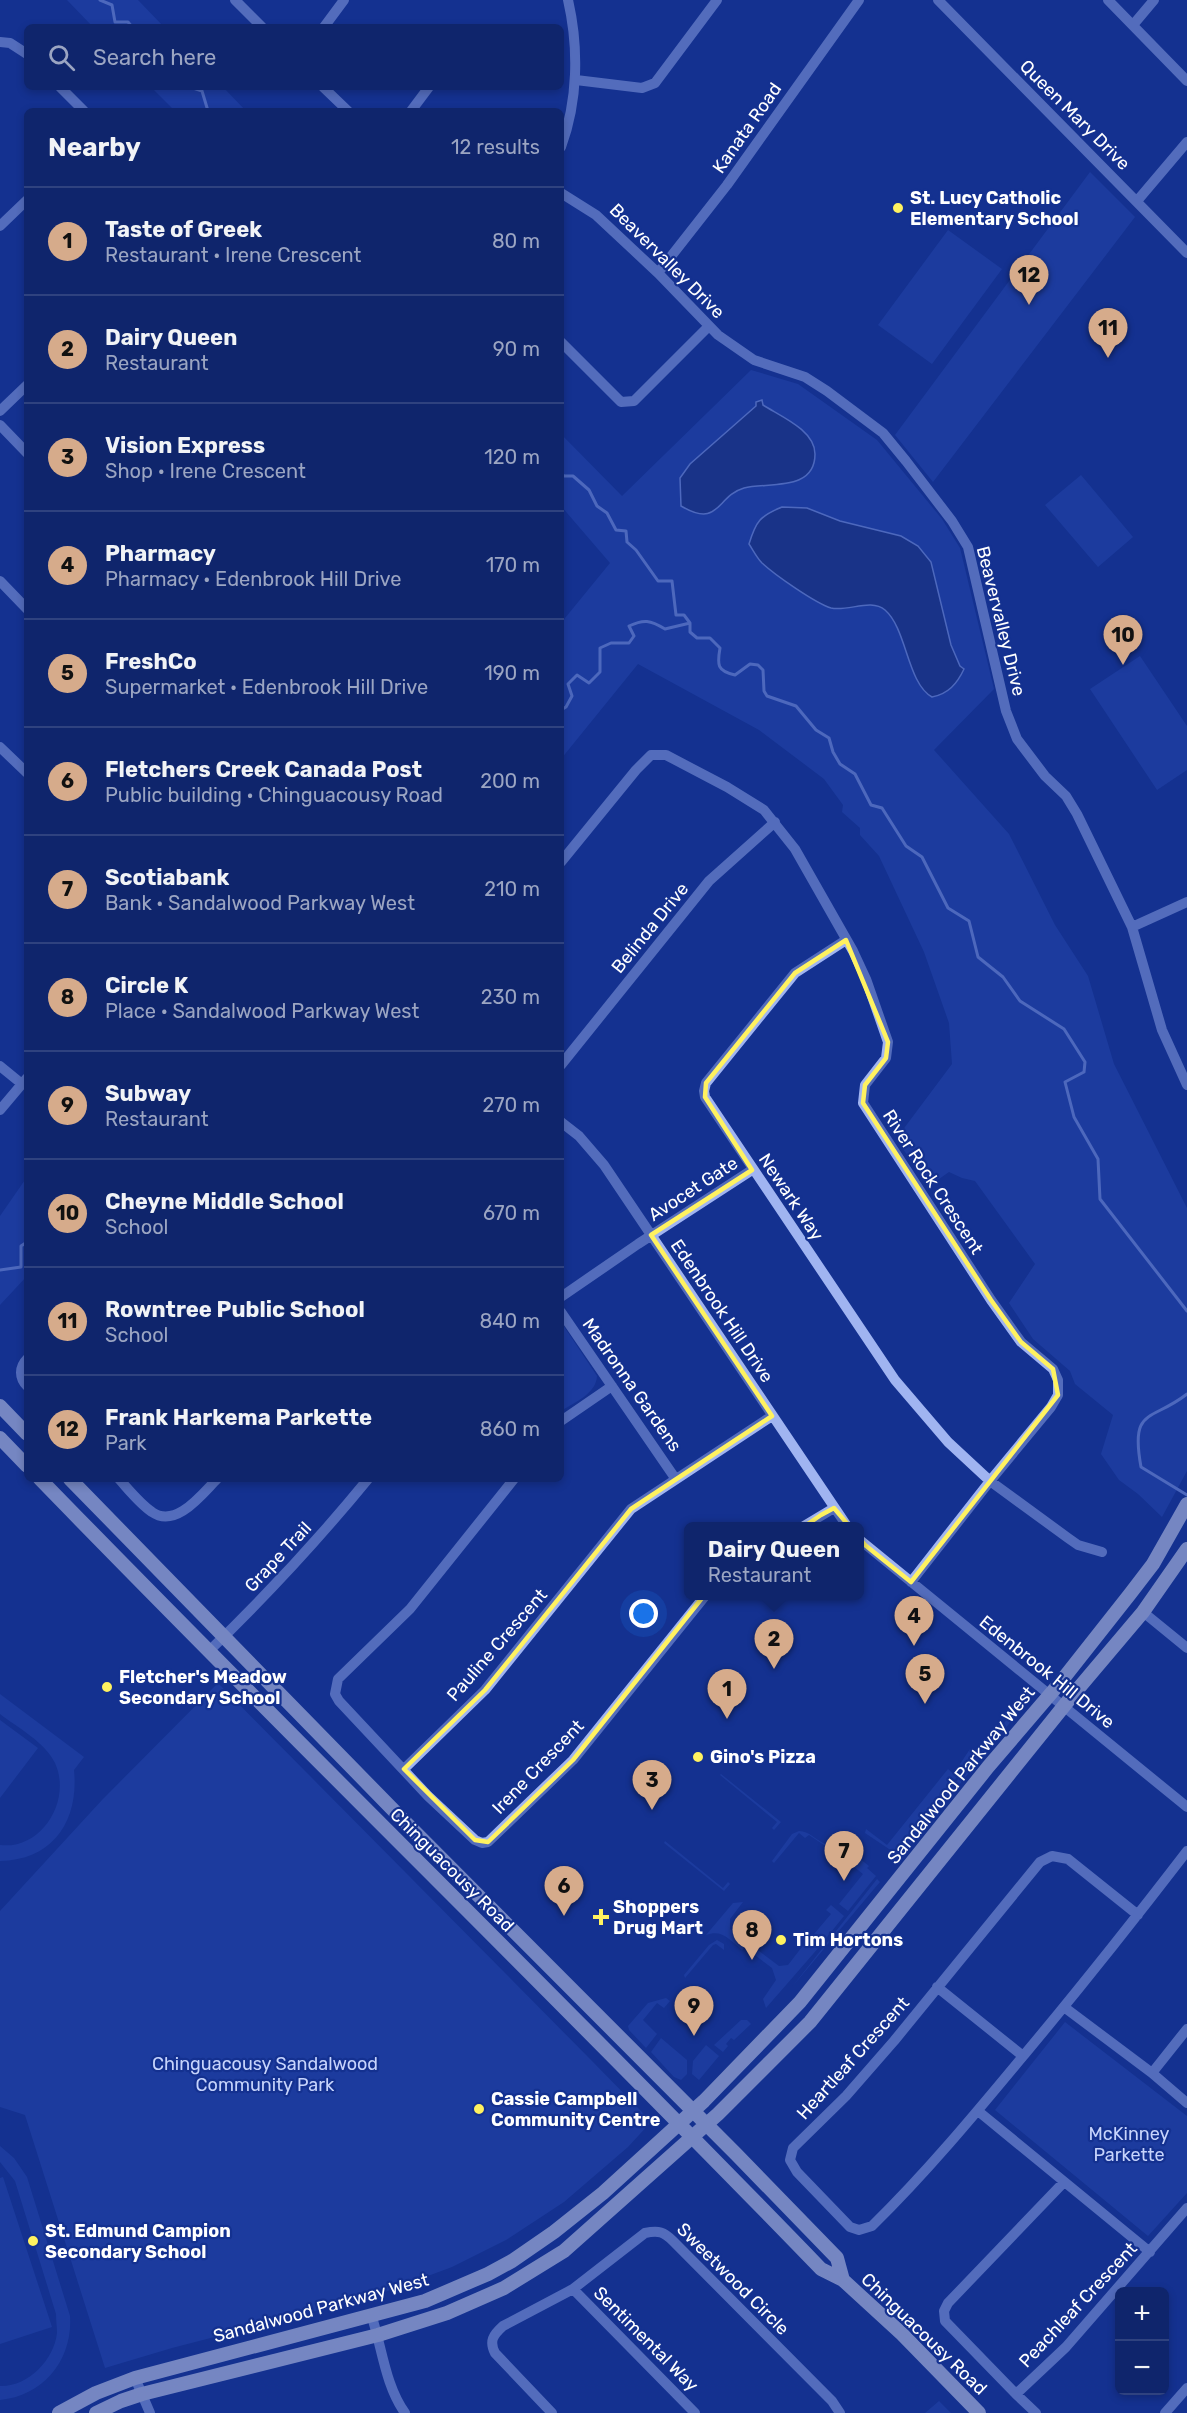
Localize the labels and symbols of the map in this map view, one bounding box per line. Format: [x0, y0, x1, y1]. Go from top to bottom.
street label: Queen Mary Drive [1015, 55, 1135, 175]
street label: Kanata Road [708, 79, 786, 177]
place label: St. Lucy Catholic Elementary School [910, 187, 1079, 230]
street label: Beavervalley Drive [605, 199, 729, 323]
marker: St. Lucy Catholic Elementary School [891, 201, 905, 215]
pin: 12 [1010, 256, 1048, 305]
pin: 11 [1088, 308, 1128, 358]
street label: Beavervalley Drive [972, 544, 1030, 698]
pin: 10 [1104, 616, 1142, 665]
street label: Belinda Drive [607, 878, 693, 978]
street label: River Rock Crescent [878, 1106, 988, 1258]
street label: Newark Way [754, 1149, 828, 1245]
street label: Avocet Gate [644, 1152, 742, 1226]
street label: Edenbrook Hill Drive [666, 1235, 778, 1387]
street label: Madronna Gardens [578, 1314, 686, 1456]
street label: Grape Trail [240, 1517, 316, 1597]
street label: Pauline Crescent [442, 1584, 552, 1706]
pin: 4 [894, 1596, 934, 1646]
your location [629, 1599, 658, 1628]
street label: Edenbrook Hill Drive [975, 1611, 1119, 1733]
pin: 2 [754, 1620, 794, 1669]
pin: 5 [906, 1654, 944, 1704]
place label: Fletcher's Meadow Secondary School [119, 1666, 287, 1709]
pin: 1 [708, 1670, 746, 1719]
marker: Fletcher's Meadow Secondary School [100, 1680, 114, 1694]
street label: Sandalwood Parkway West [883, 1682, 1039, 1868]
street label: Irene Crescent [487, 1715, 589, 1819]
place label: Gino's Pizza [710, 1746, 816, 1768]
marker: Gino's Pizza [691, 1750, 705, 1764]
pin: 3 [632, 1760, 672, 1810]
street label: Chinguacousy Road [385, 1803, 519, 1937]
pin: 7 [824, 1832, 864, 1881]
pin: 6 [544, 1866, 584, 1916]
place label: Shoppers Drug Mart [613, 1896, 703, 1939]
marker: Shoppers Drug Mart [594, 1910, 608, 1924]
pin: 8 [732, 1910, 771, 1960]
place label: Tim Hortons [793, 1929, 903, 1951]
marker: Tim Hortons [774, 1933, 788, 1947]
pin: 9 [674, 1986, 714, 2036]
street label: Heartleaf Crescent [792, 1992, 914, 2124]
park label: Chinguacousy Sandalwood Community Park [152, 2053, 378, 2096]
place label: Cassie Campbell Community Centre [491, 2088, 661, 2131]
marker: Cassie Campbell Community Centre [472, 2102, 486, 2116]
park label: McKinney Parkette [1089, 2123, 1170, 2166]
street label: Sweetwood Circle [672, 2218, 794, 2340]
place label: St. Edmund Campion Secondary School [45, 2220, 231, 2263]
marker: St. Edmund Campion Secondary School [26, 2234, 40, 2248]
street label: Peachleaf Crescent [1014, 2238, 1142, 2372]
street label: Chinguacousy Road [857, 2268, 991, 2400]
street label: Sandalwood Parkway West [211, 2269, 431, 2347]
street label: Sentimental Way [589, 2282, 703, 2396]

